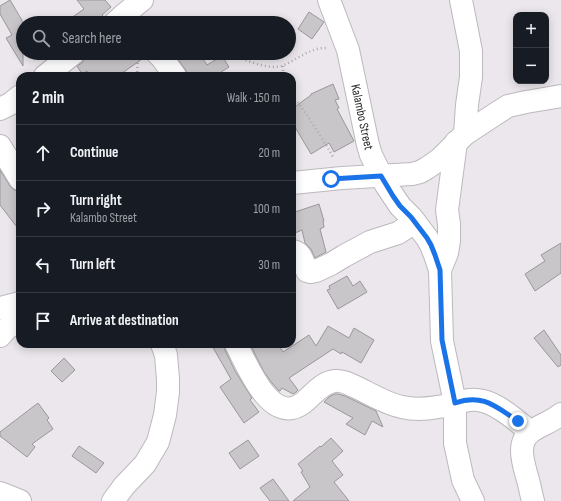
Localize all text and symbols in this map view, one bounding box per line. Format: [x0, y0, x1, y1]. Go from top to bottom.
map controls [513, 12, 549, 84]
button: + [513, 12, 549, 48]
search box [16, 16, 296, 60]
icon: search [30, 27, 52, 49]
text: Search here [62, 29, 122, 48]
button: − [513, 48, 549, 84]
street label: Kalambo Street [347, 83, 377, 152]
text: 2 min [32, 88, 64, 108]
text: Walk · 150 m [227, 90, 280, 106]
icon: ahead [32, 142, 54, 164]
text: Continue [70, 143, 119, 162]
text: 20 m [258, 145, 280, 161]
route start [322, 170, 340, 188]
text: Turn right [70, 191, 122, 210]
icon: right [32, 198, 54, 220]
text: 100 m [253, 201, 280, 217]
text: Kalambo Street [70, 210, 137, 226]
icon: left [32, 254, 54, 276]
text: Turn left [70, 255, 115, 274]
text: 30 m [258, 257, 280, 273]
icon: arrive [32, 310, 54, 332]
text: Arrive at destination [70, 311, 179, 330]
route end [509, 412, 527, 430]

